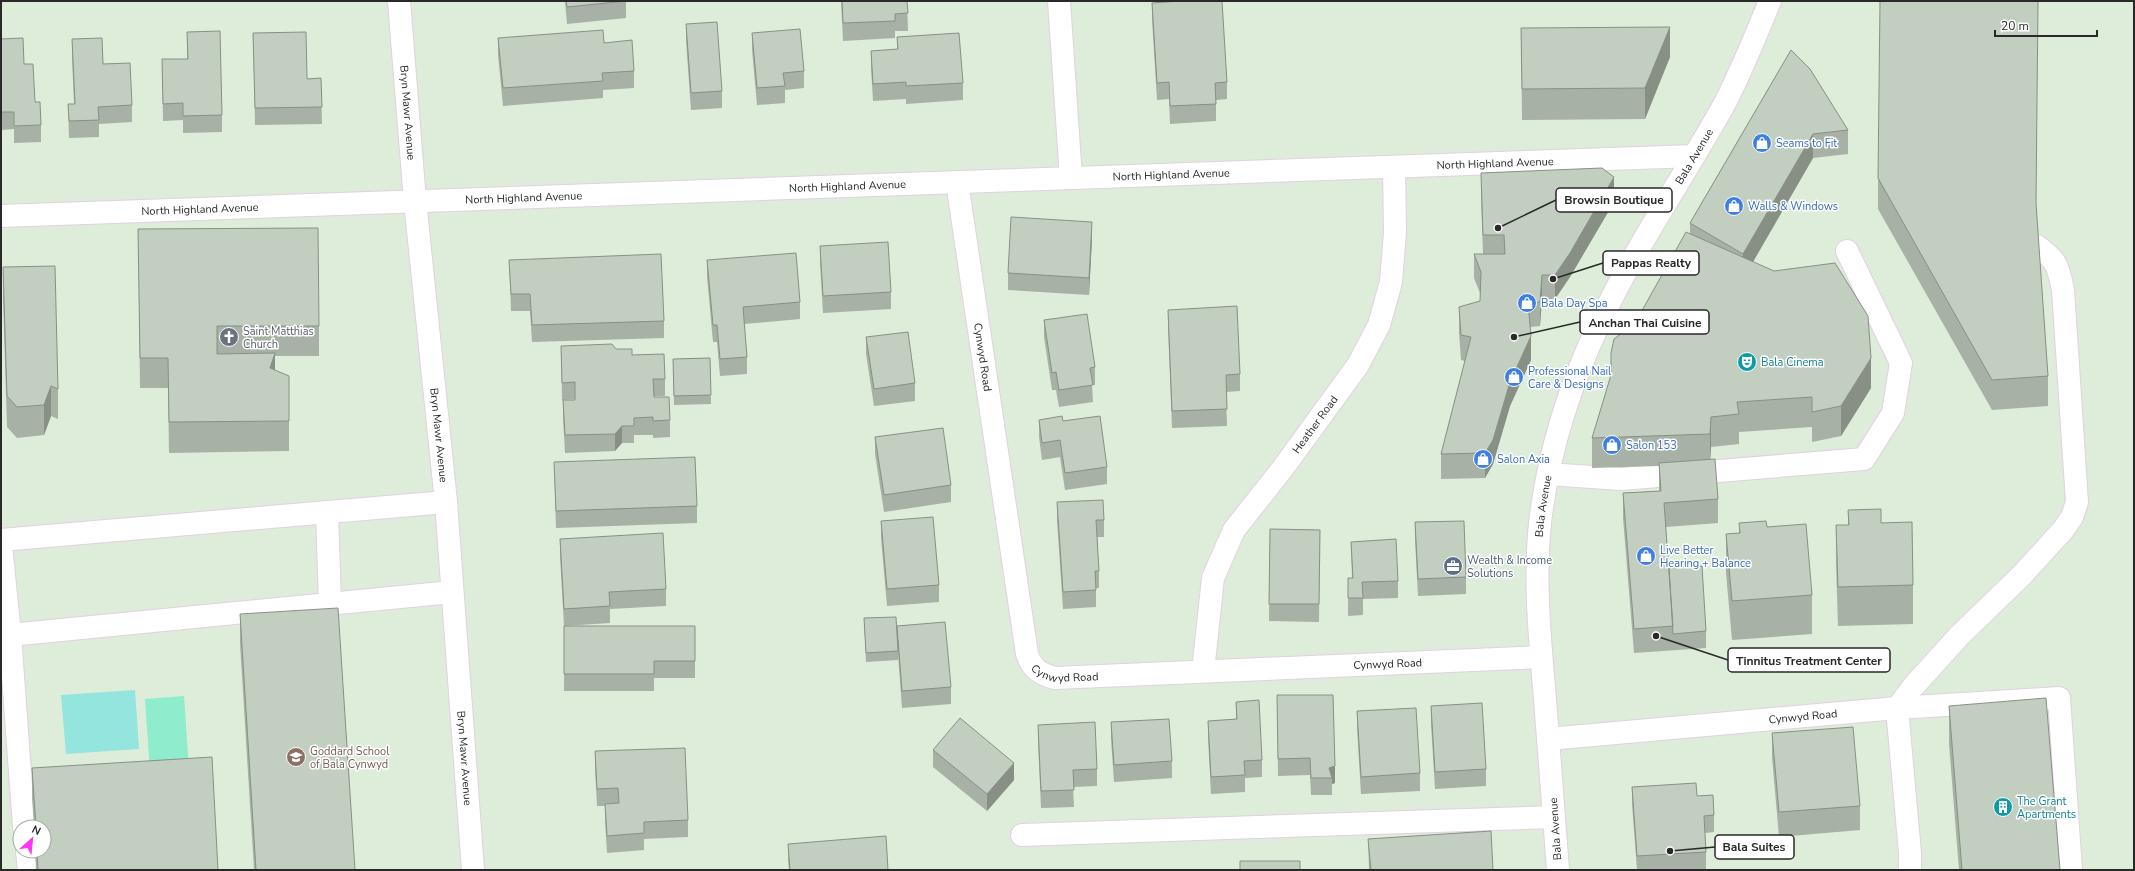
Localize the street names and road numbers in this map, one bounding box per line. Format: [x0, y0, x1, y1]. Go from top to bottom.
street label: Bryn Mawr Avenue [396, 65, 419, 161]
street label: Bala Avenue [1672, 126, 1717, 187]
street label: North Highland Avenue [1436, 154, 1554, 173]
street label: North Highland Avenue [1112, 165, 1230, 185]
street label: North Highland Avenue [789, 177, 906, 196]
street label: North Highland Avenue [465, 188, 583, 208]
street label: North Highland Avenue [141, 200, 259, 219]
street label: Cynwyd Road [970, 322, 995, 392]
street label: Bryn Mawr Avenue [426, 387, 451, 483]
street label: Heather Road [1289, 393, 1341, 457]
street label: Bala Avenue [1532, 474, 1556, 538]
street label: Cynwyd Road [1353, 655, 1422, 673]
street label: Cynwyd Road [1027, 661, 1099, 686]
street label: Cynwyd Road [1768, 706, 1838, 727]
street label: Bryn Mawr Avenue [453, 710, 475, 806]
street label: Bala Avenue [1546, 797, 1565, 861]

